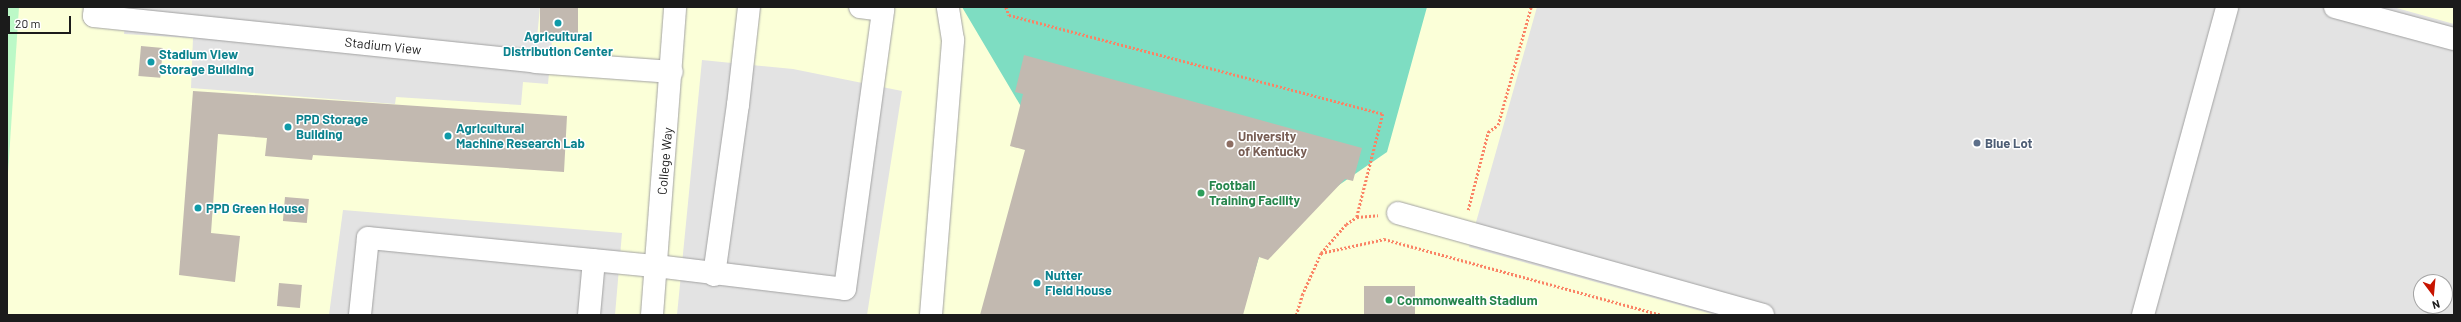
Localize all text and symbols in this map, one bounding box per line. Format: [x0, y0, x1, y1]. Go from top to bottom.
scale bar [10, 8, 73, 34]
text: 20 m [15, 16, 41, 30]
marker: Agricultural Distribution Center [553, 18, 563, 28]
place label: Agricultural Distribution Center [503, 29, 613, 60]
street label: Stadium View [344, 34, 422, 58]
place label: Stadium View Storage Building [159, 47, 254, 78]
marker: Stadium View Storage Building [146, 57, 156, 67]
place label: PPD Storage Building [296, 112, 368, 143]
place label: Agricultural Machine Research Lab [456, 121, 585, 152]
marker: PPD Storage Building [283, 122, 293, 132]
street label: College Way [654, 127, 676, 195]
place label: University of Kentucky [1238, 129, 1307, 160]
marker: Agricultural Machine Research Lab [443, 131, 453, 141]
place label: Blue Lot [1985, 135, 2032, 151]
marker: Blue Lot [1972, 138, 1982, 148]
marker: University of Kentucky [1225, 139, 1235, 149]
place label: Football Training Facility [1209, 178, 1300, 209]
marker: Football Training Facility [1196, 188, 1206, 198]
place label: PPD Green House [206, 200, 305, 216]
marker: PPD Green House [193, 203, 203, 213]
place label: Nutter Field House [1045, 268, 1112, 299]
north arrow [2413, 274, 2453, 314]
marker: Nutter Field House [1032, 278, 1042, 288]
place label: Commonwealth Stadium [1397, 292, 1537, 308]
marker: Commonwealth Stadium [1384, 295, 1394, 305]
text: N [2431, 298, 2441, 312]

